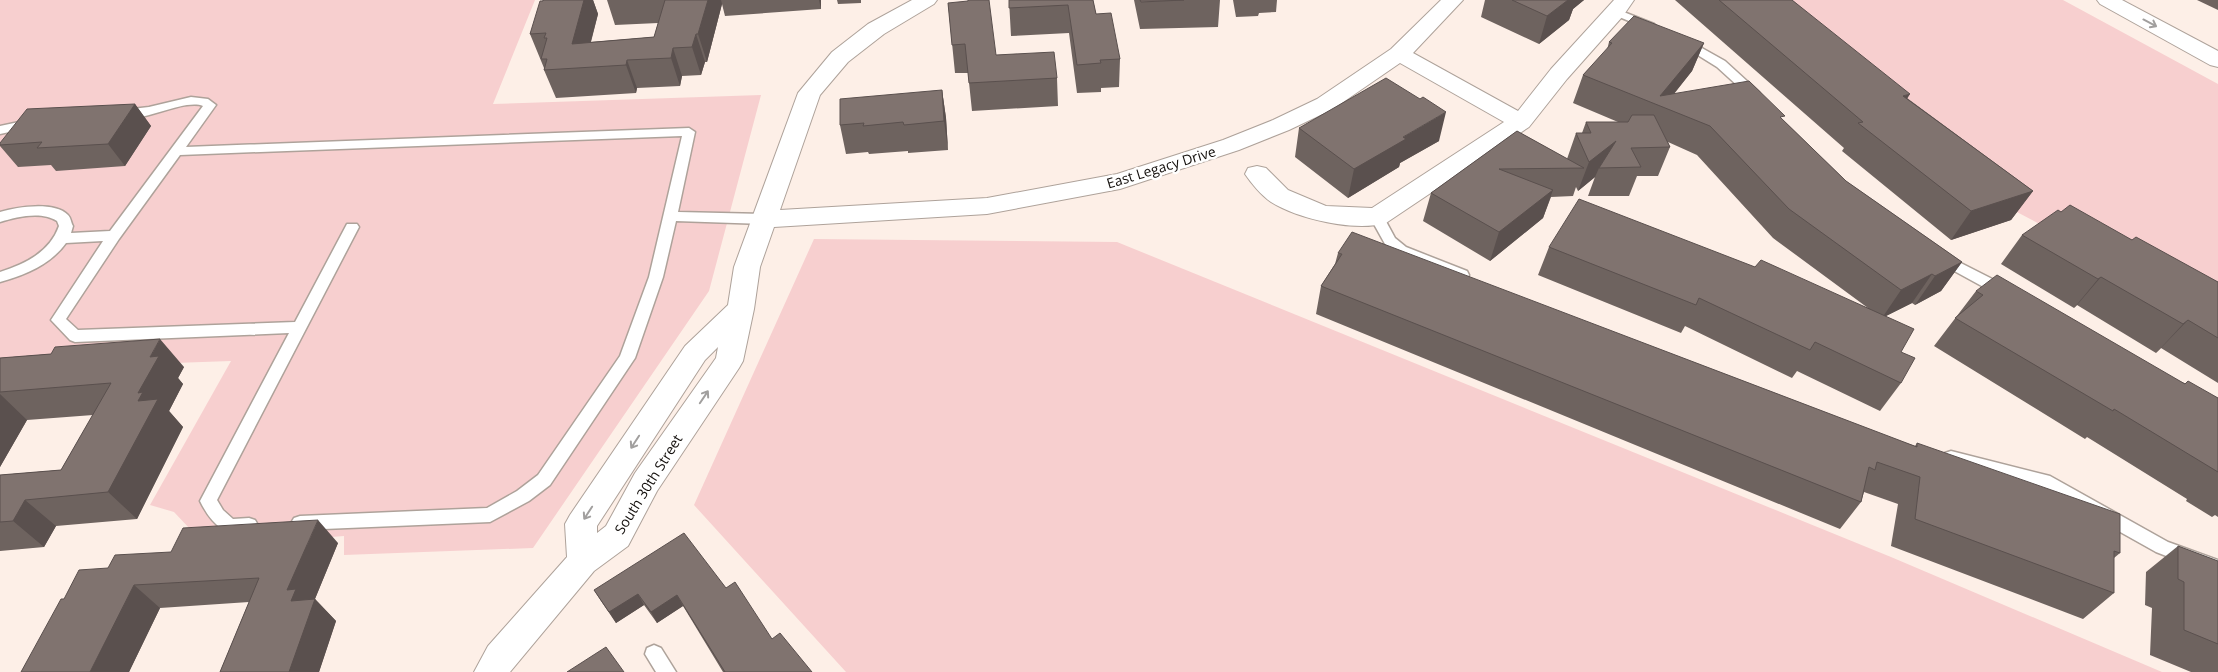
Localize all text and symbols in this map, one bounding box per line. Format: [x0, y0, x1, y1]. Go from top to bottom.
one-way arrow [2142, 19, 2157, 28]
street label: East Legacy Drive [1104, 141, 1218, 193]
one-way arrow [699, 391, 709, 405]
street label: South 30th Street [610, 431, 686, 537]
one-way arrow [629, 435, 640, 449]
one-way arrow [583, 506, 593, 520]

